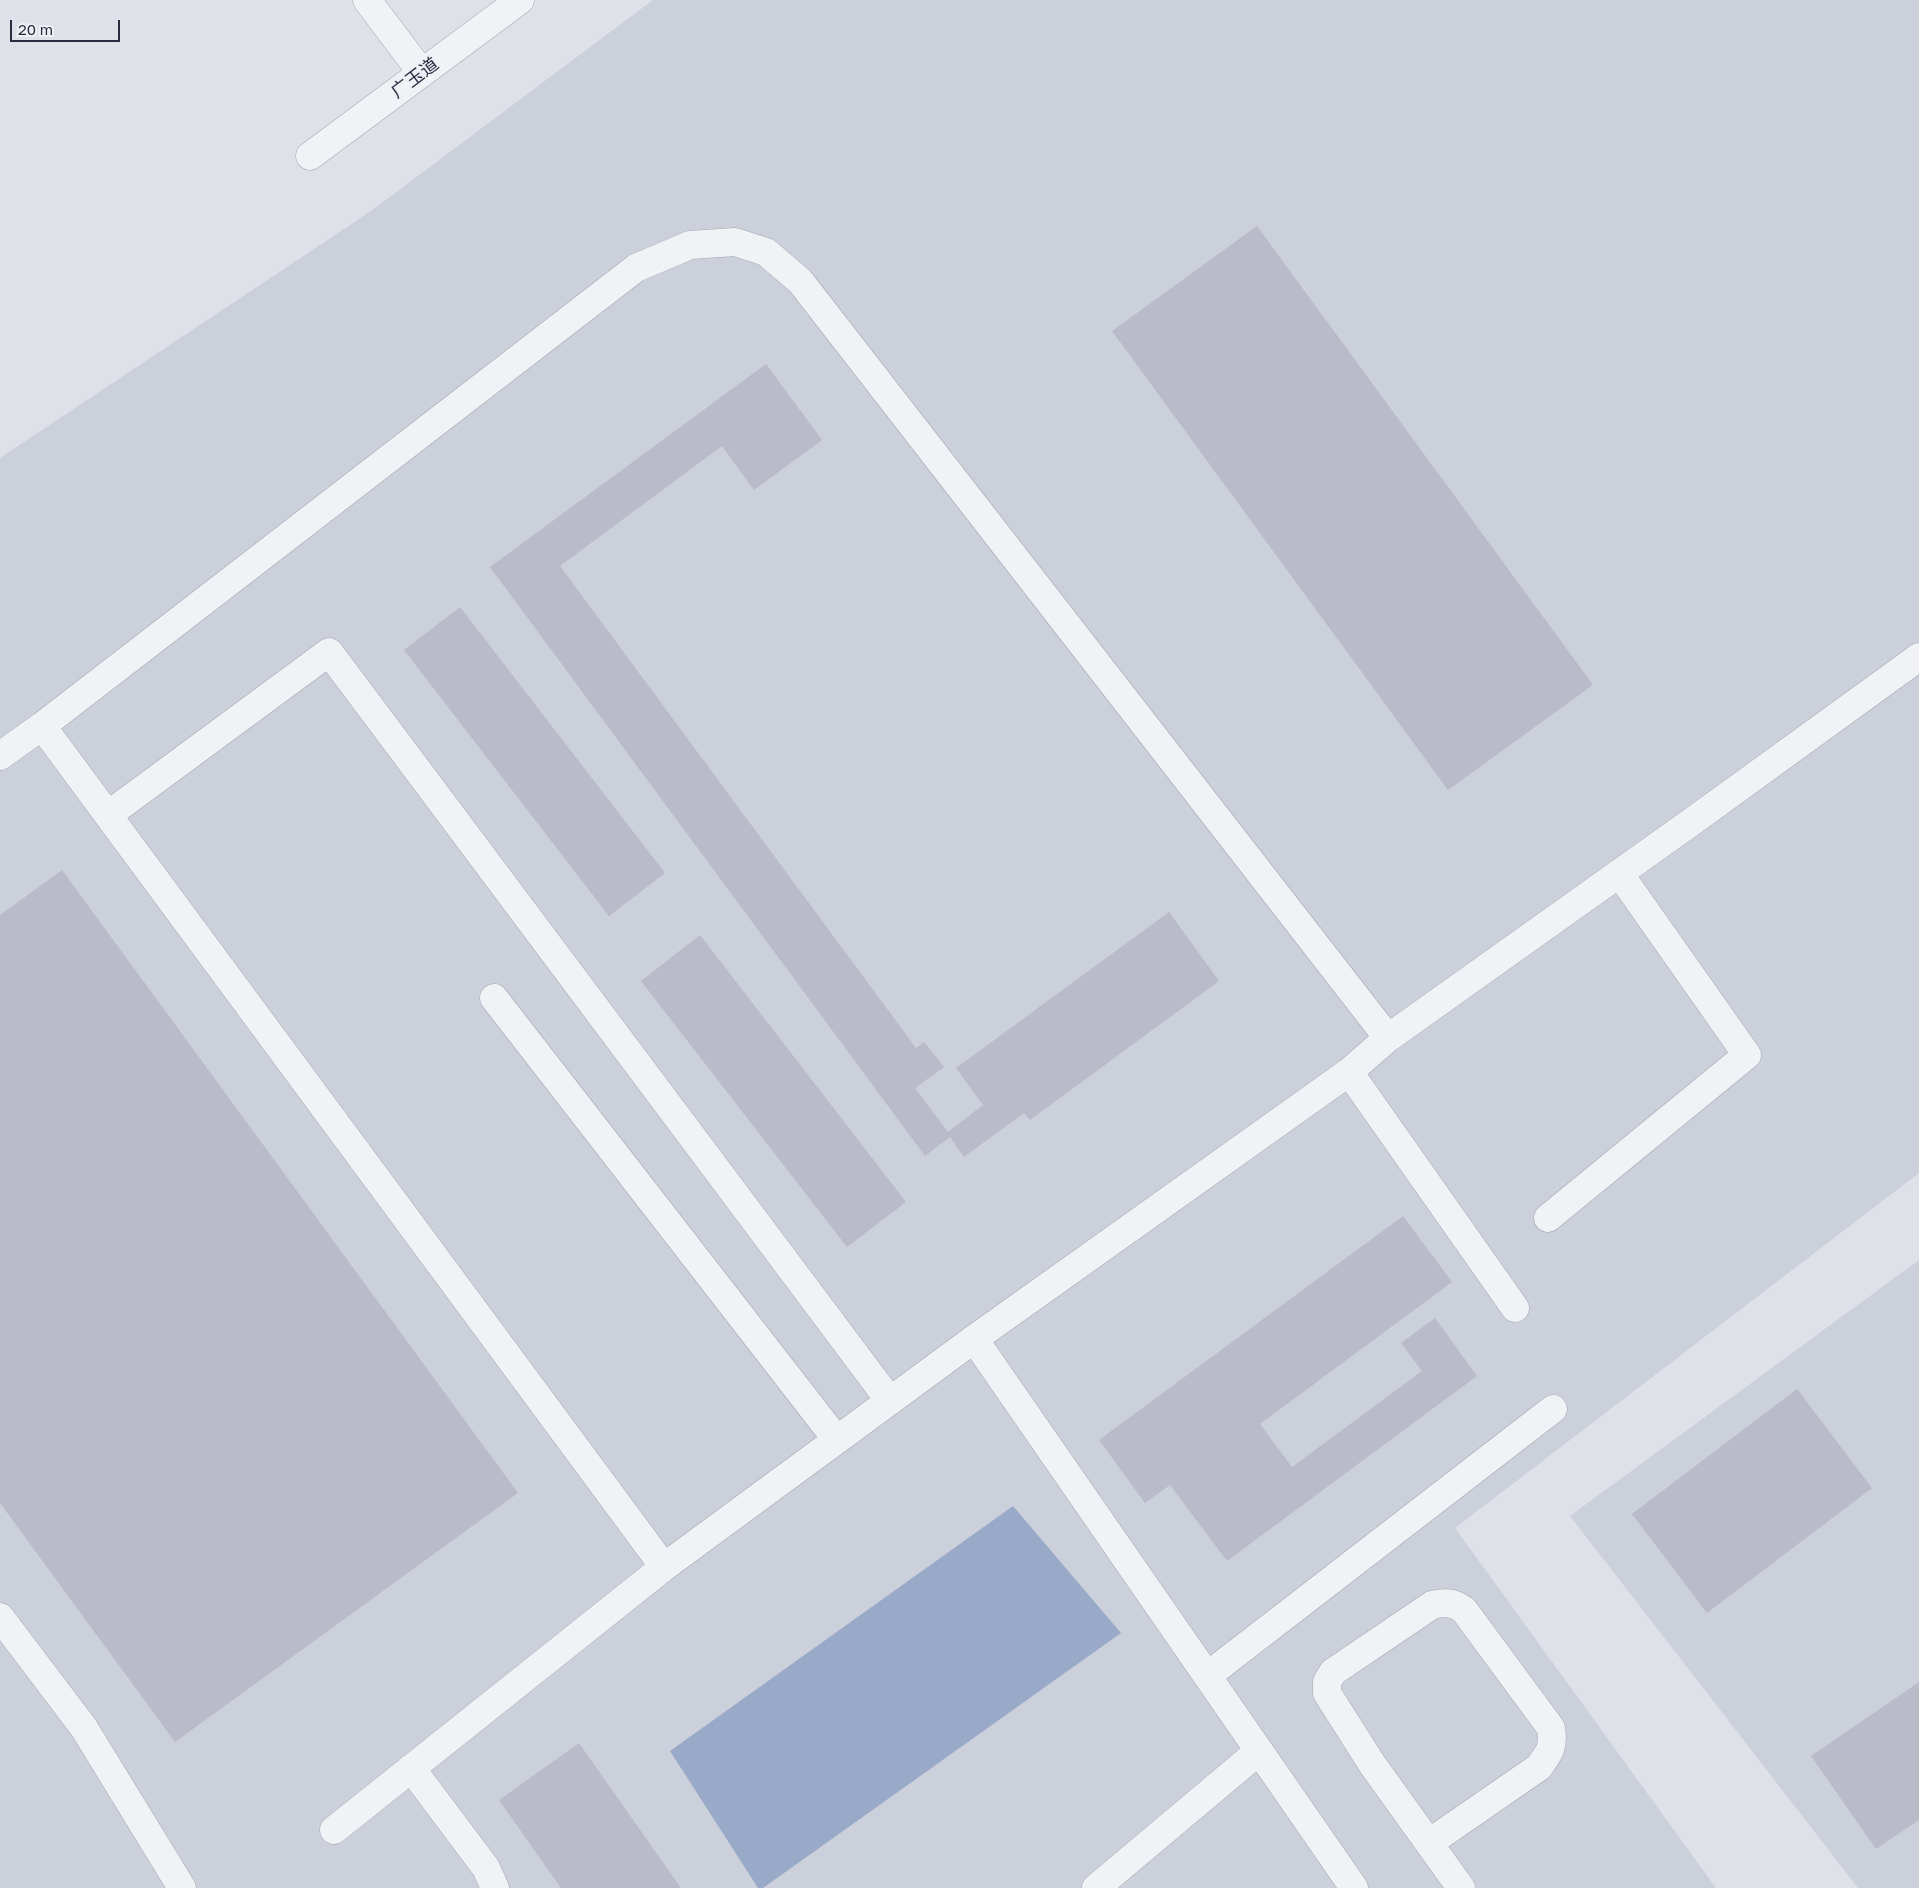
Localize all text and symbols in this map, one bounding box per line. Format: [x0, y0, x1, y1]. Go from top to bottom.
scale bar [12, 10, 122, 42]
text: 20 m [18, 20, 53, 38]
street label: 广玉道 [387, 53, 443, 103]

